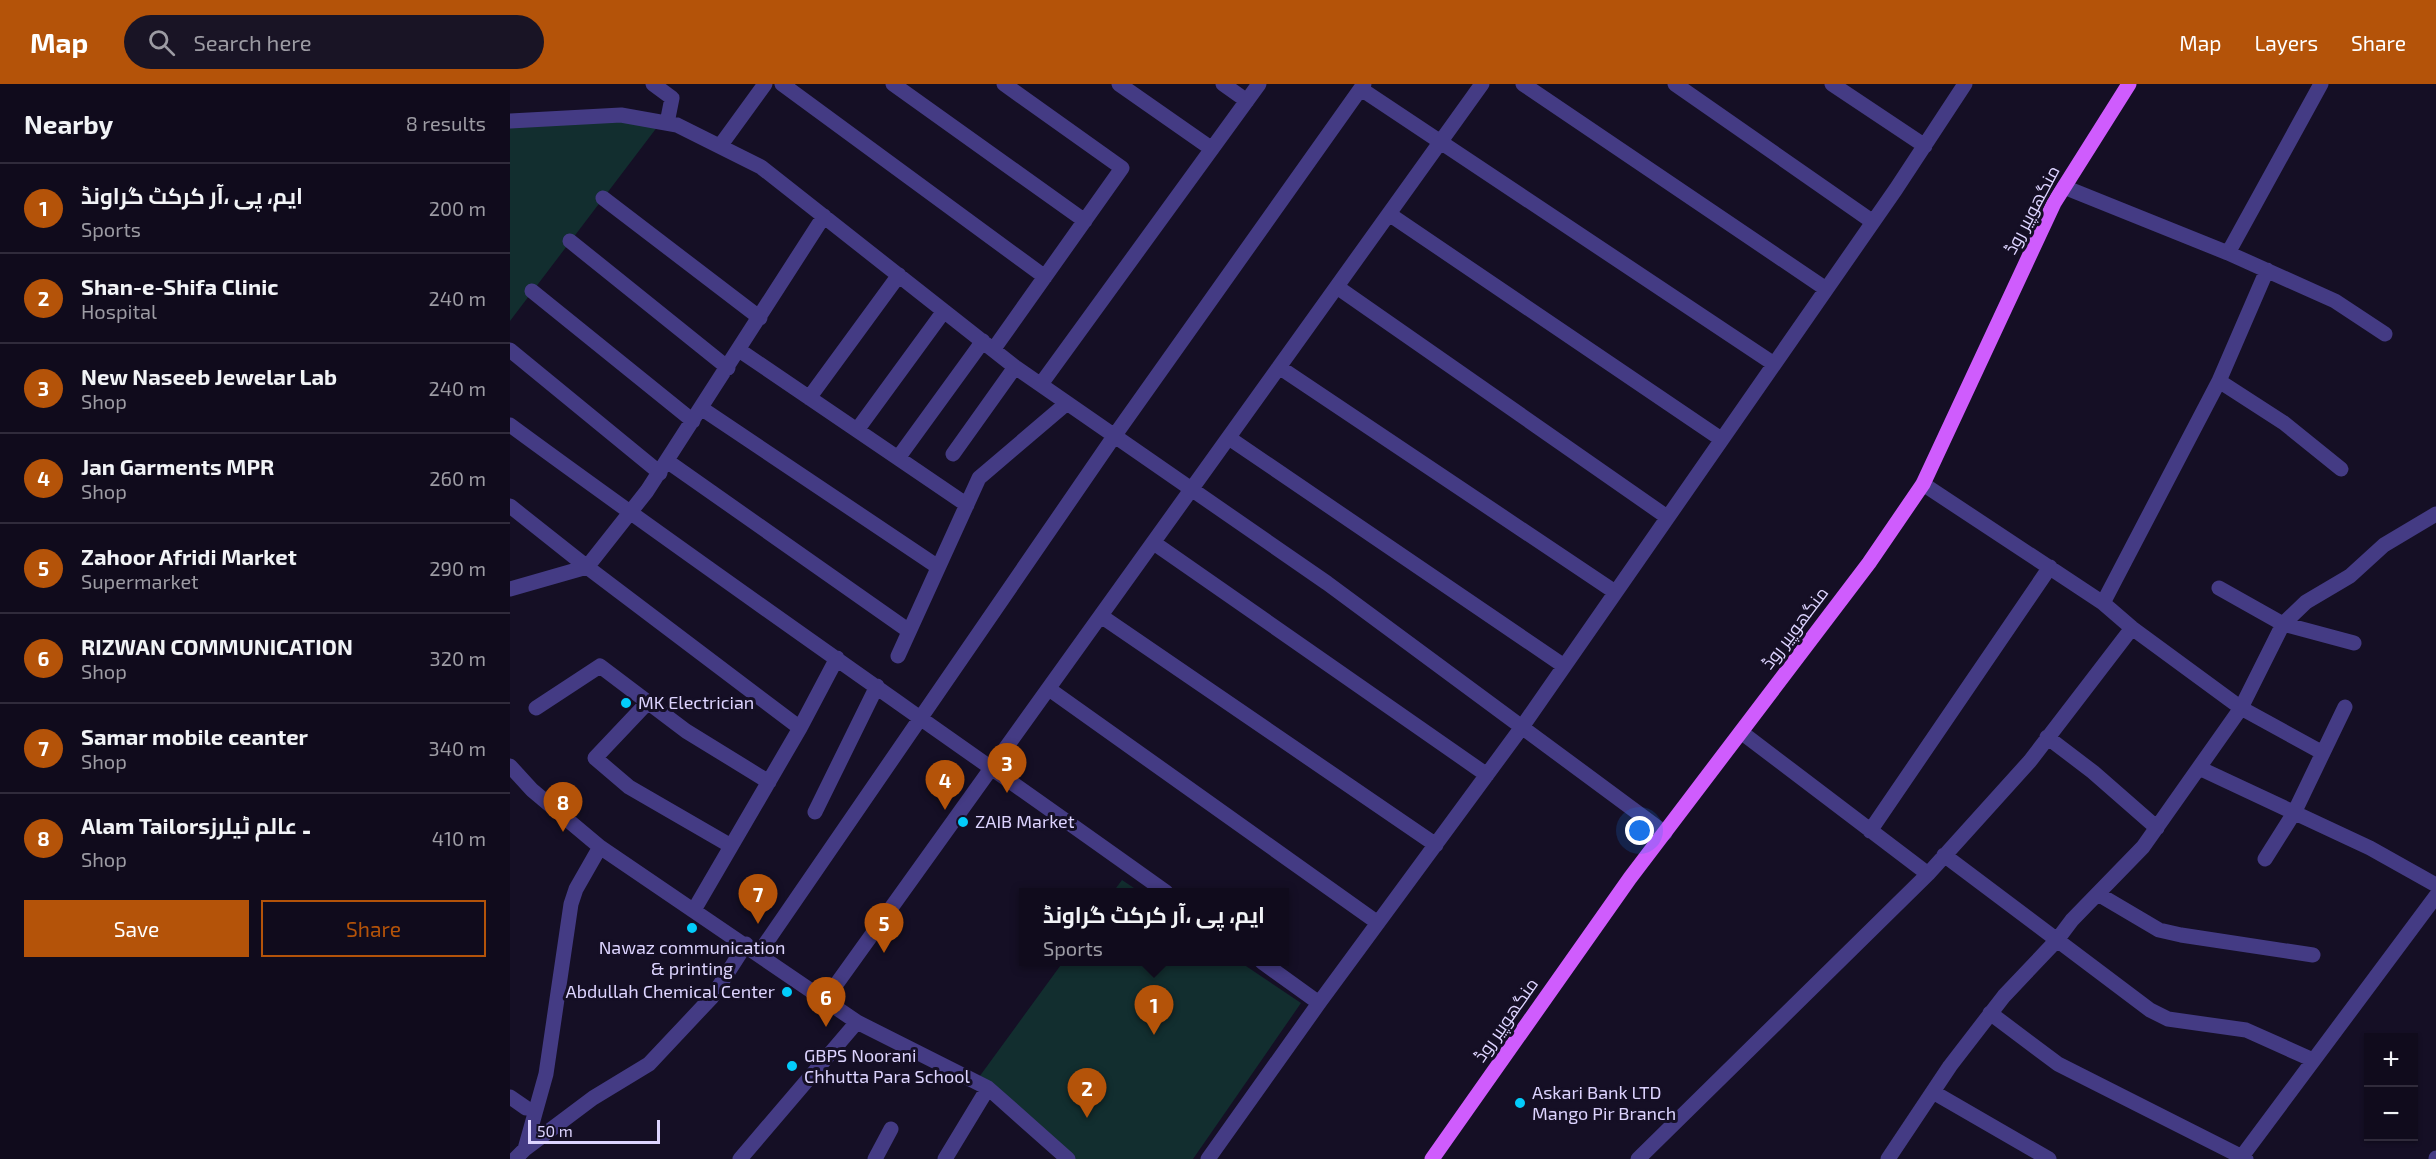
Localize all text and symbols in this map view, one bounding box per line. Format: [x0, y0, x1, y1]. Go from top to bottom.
search box [124, 15, 544, 69]
text: Map [30, 25, 88, 59]
icon: search [145, 26, 178, 59]
text: Search here [193, 29, 312, 55]
text: Map [2179, 30, 2221, 55]
text: Layers [2254, 30, 2318, 55]
text: Share [2351, 30, 2406, 55]
text: Nearby [24, 108, 113, 139]
text: 8 results [406, 111, 486, 135]
street label: منگھوپیر روڈ [1999, 161, 2065, 259]
text: ایم، پی ،آر کرکٹ گراونڈ [81, 182, 303, 208]
text: 1 [39, 196, 48, 220]
text: 200 m [429, 196, 486, 220]
text: Sports [81, 217, 141, 241]
text: Shan-e-Shifa Clinic [81, 273, 278, 299]
text: 2 [38, 286, 49, 310]
text: 240 m [428, 286, 486, 310]
text: Hospital [81, 299, 157, 323]
text: New Naseeb Jewelar Lab [81, 363, 337, 389]
text: 3 [38, 376, 49, 400]
text: 240 m [428, 376, 486, 400]
text: Shop [81, 389, 127, 413]
text: Jan Garments MPR [81, 453, 274, 479]
text: 4 [37, 466, 50, 490]
text: 260 m [429, 466, 486, 490]
text: Shop [81, 479, 127, 503]
text: Zahoor Afridi Market [81, 543, 297, 569]
text: 5 [38, 556, 49, 580]
text: 290 m [429, 556, 486, 580]
text: Supermarket [81, 569, 199, 593]
street label: منگھوپیر روڈ [1756, 582, 1834, 674]
text: RIZWAN COMMUNICATION [81, 633, 353, 659]
text: 6 [38, 646, 49, 670]
text: 320 m [430, 646, 486, 670]
text: Shop [81, 659, 127, 683]
place label: MK Electrician [638, 691, 754, 713]
marker: MK Electrician [619, 696, 633, 710]
text: Samar mobile ceanter [81, 723, 308, 749]
text: 7 [38, 736, 49, 760]
text: 340 m [429, 736, 486, 760]
pin: 3 [988, 744, 1026, 793]
text: Shop [81, 749, 127, 773]
pin: 4 [926, 760, 964, 810]
pin: 8 [544, 782, 582, 832]
place label: ZAIB Market [975, 810, 1075, 832]
text: Alam Tailors۔ عالم ٹیلرز [81, 812, 311, 838]
marker: ZAIB Market [956, 815, 970, 829]
your location [1625, 816, 1654, 845]
text: 8 [37, 826, 50, 850]
text: 410 m [432, 826, 486, 850]
text: Shop [81, 847, 127, 871]
pin: 7 [738, 874, 778, 924]
popup [1019, 888, 1289, 966]
button: Save [24, 900, 249, 957]
button: Share [261, 900, 486, 957]
text: ایم، پی ،آر کرکٹ گراونڈ [1043, 901, 1265, 927]
pin: 5 [864, 904, 904, 953]
marker: Nawaz communication & printing [685, 921, 699, 935]
place label: Nawaz communication & printing [599, 936, 785, 979]
text: Sports [1043, 936, 1103, 960]
street label: منگھوپیر روڈ [1468, 973, 1544, 1067]
pin: 6 [806, 978, 846, 1027]
place label: Abdullah Chemical Center [566, 980, 775, 1002]
marker: Abdullah Chemical Center [780, 985, 794, 999]
pin: 1 [1134, 986, 1174, 1035]
map controls [2364, 1033, 2418, 1141]
button: + [2364, 1033, 2418, 1087]
place label: GBPS Noorani Chhutta Para School [804, 1044, 970, 1087]
marker: GBPS Noorani Chhutta Para School [785, 1059, 799, 1073]
pin: 2 [1068, 1068, 1106, 1118]
place label: Askari Bank LTD Mango Pir Branch [1532, 1081, 1676, 1124]
button: − [2364, 1087, 2418, 1141]
marker: Askari Bank LTD Mango Pir Branch [1513, 1096, 1527, 1110]
scale bar [528, 1117, 660, 1144]
text: 50 m [537, 1121, 573, 1140]

